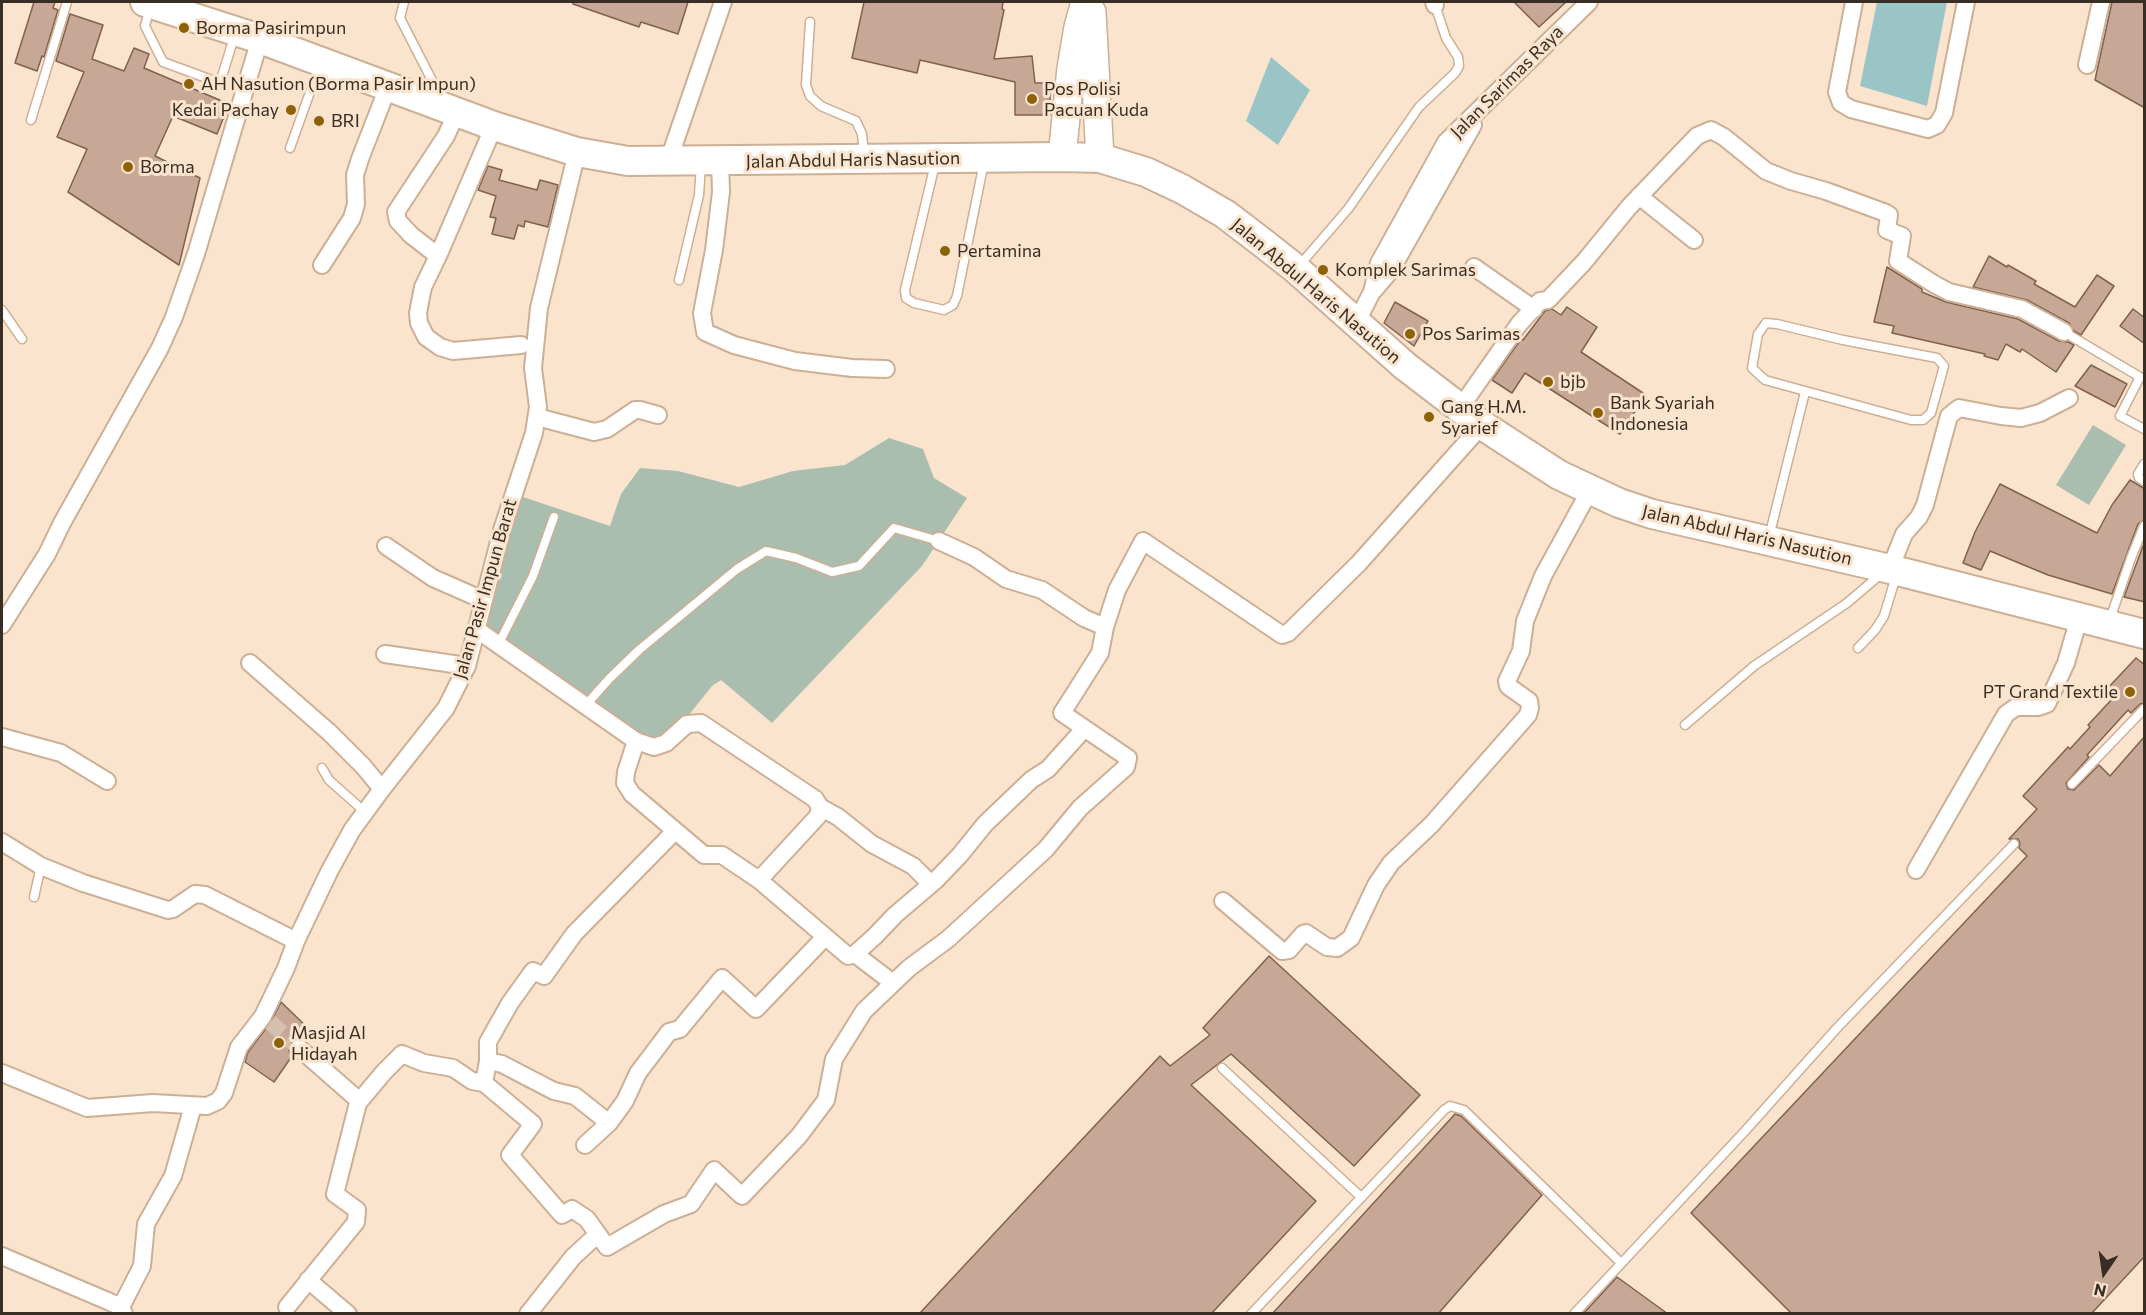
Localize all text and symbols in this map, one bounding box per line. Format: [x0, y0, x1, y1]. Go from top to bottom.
place label: Borma Pasirimpun [196, 17, 346, 39]
marker: Borma Pasirimpun [177, 21, 191, 35]
street label: Jalan Sarimas Raya [1446, 21, 1568, 143]
place label: AH Nasution (Borma Pasir Impun) [201, 73, 476, 95]
marker: AH Nasution (Borma Pasir Impun) [182, 77, 196, 91]
place label: Pos Polisi Pacuan Kuda [1044, 78, 1149, 121]
marker: Pos Polisi Pacuan Kuda [1025, 92, 1039, 106]
place label: Kedai Pachay [172, 99, 279, 121]
marker: Kedai Pachay [284, 103, 298, 117]
place label: BRI [331, 110, 360, 132]
marker: BRI [312, 114, 326, 128]
street label: Jalan Abdul Haris Nasution [746, 147, 960, 173]
place label: Borma [140, 156, 195, 178]
marker: Borma [121, 160, 135, 174]
street label: Jalan Abdul Haris Nasution [1227, 214, 1405, 368]
place label: Pertamina [957, 240, 1042, 262]
marker: Pertamina [938, 244, 952, 258]
place label: Komplek Sarimas [1335, 259, 1476, 281]
marker: Komplek Sarimas [1316, 263, 1330, 277]
place label: Pos Sarimas [1422, 323, 1520, 345]
marker: Pos Sarimas [1403, 327, 1417, 341]
place label: bjb [1560, 371, 1586, 393]
marker: bjb [1541, 375, 1555, 389]
place label: Bank Syariah Indonesia [1610, 392, 1715, 434]
place label: Gang H.M. Syarief [1441, 396, 1526, 438]
marker: Bank Syariah Indonesia [1591, 406, 1605, 420]
marker: Gang H.M. Syarief [1422, 410, 1436, 424]
street label: Jalan Pasir Impun Barat [449, 496, 521, 682]
street label: Jalan Abdul Haris Nasution [1640, 500, 1854, 570]
place label: PT Grand Textile [1983, 681, 2118, 703]
marker: PT Grand Textile [2123, 685, 2137, 699]
place label: Masjid Al Hidayah [291, 1022, 366, 1064]
marker: Masjid Al Hidayah [272, 1036, 286, 1050]
north arrow [2074, 1243, 2134, 1303]
text: N [2092, 1280, 2108, 1302]

